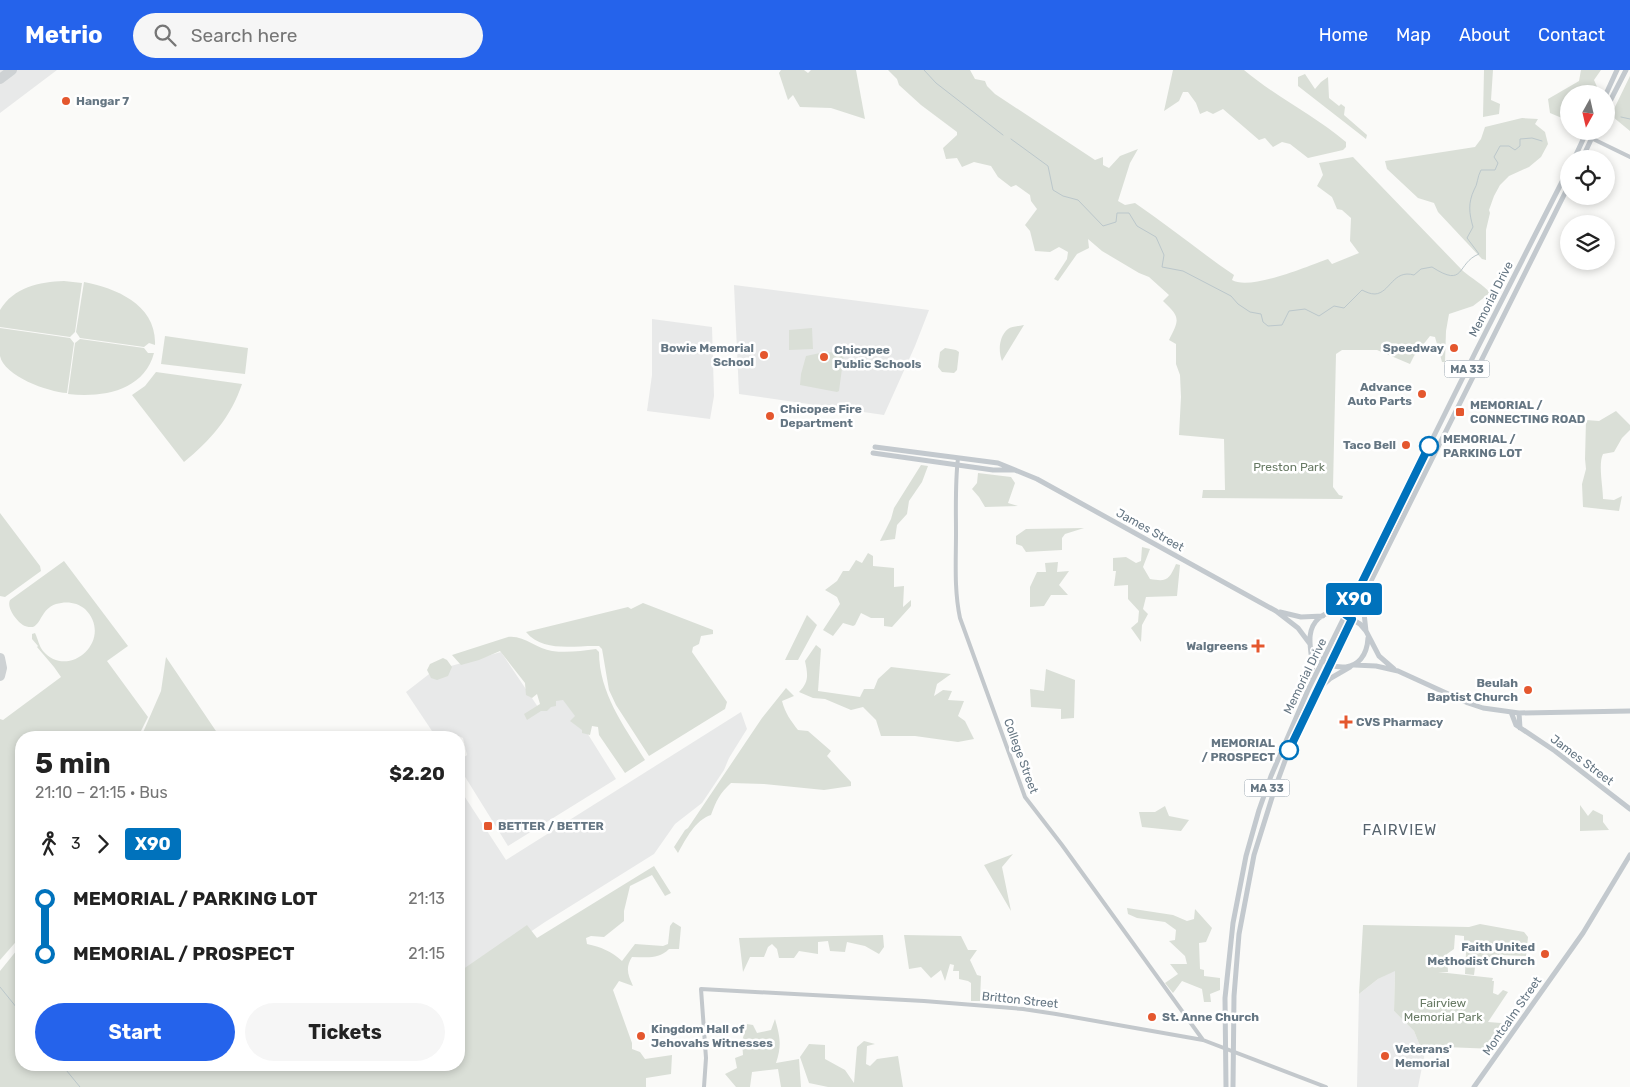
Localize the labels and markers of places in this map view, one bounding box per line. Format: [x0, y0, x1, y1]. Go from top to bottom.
place label: Hangar 7 [76, 94, 129, 108]
marker: Hangar 7 [60, 95, 72, 107]
place label: Bowie Memorial School [660, 341, 754, 369]
place label: Speedway [1383, 341, 1444, 355]
marker: Speedway [1448, 342, 1460, 354]
place label: Chicopee Public Schools [834, 343, 922, 371]
marker: Bowie Memorial School [758, 349, 770, 361]
marker: Chicopee Public Schools [818, 351, 830, 363]
place label: Advance Auto Parts [1348, 380, 1412, 408]
marker: Advance Auto Parts [1416, 388, 1428, 400]
place label: MEMORIAL / CONNECTING ROAD [1470, 398, 1586, 426]
place label: Chicopee Fire Department [780, 402, 862, 430]
marker: MEMORIAL / CONNECTING ROAD [1454, 406, 1466, 418]
marker: Chicopee Fire Department [764, 410, 776, 422]
place label: MEMORIAL / PARKING LOT [1443, 432, 1523, 460]
marker: MEMORIAL / PARKING LOT [1419, 436, 1439, 456]
place label: Taco Bell [1343, 438, 1396, 452]
marker: Taco Bell [1400, 439, 1412, 451]
place label: Walgreens [1186, 639, 1248, 653]
marker: Walgreens [1252, 640, 1264, 652]
place label: Beulah Baptist Church [1427, 676, 1518, 704]
marker: Beulah Baptist Church [1522, 684, 1534, 696]
place label: CVS Pharmacy [1356, 715, 1443, 729]
marker: CVS Pharmacy [1340, 716, 1352, 728]
place label: MEMORIAL / PROSPECT [1201, 736, 1275, 764]
marker: MEMORIAL / PROSPECT [1279, 740, 1299, 760]
place label: BETTER / BETTER [498, 819, 604, 833]
marker: BETTER / BETTER [482, 820, 494, 832]
place label: Faith United Methodist Church [1427, 940, 1535, 968]
marker: Faith United Methodist Church [1539, 948, 1551, 960]
place label: St. Anne Church [1162, 1010, 1259, 1024]
marker: St. Anne Church [1146, 1011, 1158, 1023]
place label: Kingdom Hall of Jehovahs Witnesses [651, 1022, 773, 1050]
marker: Kingdom Hall of Jehovahs Witnesses [635, 1030, 647, 1042]
place label: Veterans' Memorial [1395, 1042, 1452, 1070]
marker: Veterans' Memorial [1379, 1050, 1391, 1062]

